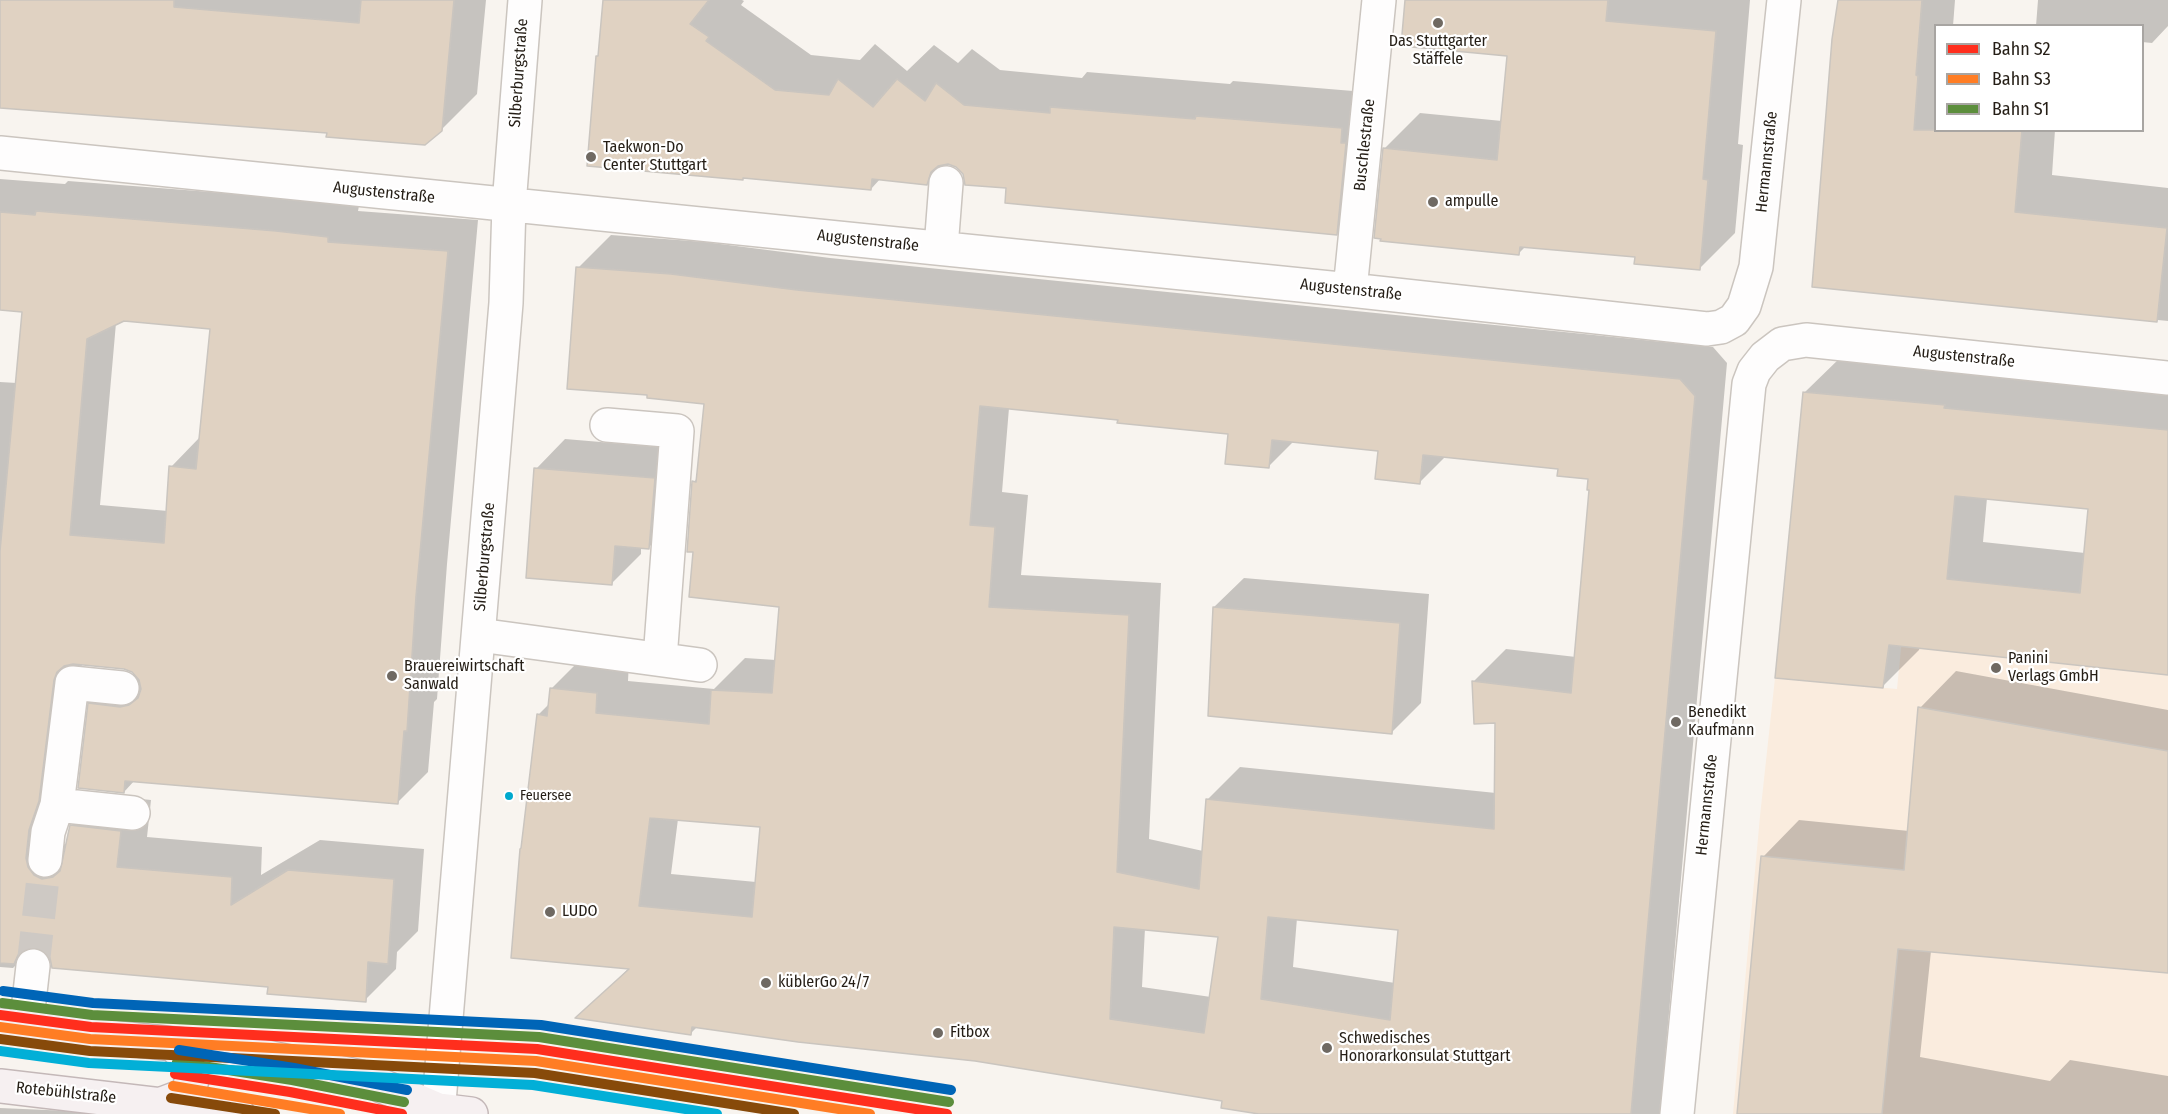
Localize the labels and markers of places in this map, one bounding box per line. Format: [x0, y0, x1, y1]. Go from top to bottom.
marker: Das Stuttgarter Stäffele [1431, 16, 1445, 30]
place label: Das Stuttgarter Stäffele [1389, 32, 1487, 70]
place label: Taekwon-Do Center Stuttgart [603, 138, 707, 176]
marker: Taekwon-Do Center Stuttgart [584, 150, 598, 164]
place label: ampulle [1445, 192, 1498, 212]
marker: ampulle [1426, 195, 1440, 209]
place label: Panini Verlags GmbH [2008, 649, 2099, 687]
place label: Brauereiwirtschaft Sanwald [404, 657, 524, 695]
marker: Panini Verlags GmbH [1989, 661, 2003, 675]
marker: Brauereiwirtschaft Sanwald [385, 669, 399, 683]
place label: Benedikt Kaufmann [1688, 703, 1754, 741]
marker: Benedikt Kaufmann [1669, 715, 1683, 729]
place label: Feuersee [520, 788, 571, 804]
marker: Feuersee [503, 790, 515, 802]
place label: LUDO [562, 902, 597, 922]
marker: LUDO [543, 905, 557, 919]
place label: küblerGo 24/7 [778, 973, 869, 993]
marker: küblerGo 24/7 [759, 976, 773, 990]
place label: Fitbox [950, 1023, 990, 1043]
marker: Fitbox [931, 1026, 945, 1040]
place label: Schwedisches Honorarkonsulat Stuttgart [1339, 1029, 1510, 1067]
marker: Schwedisches Honorarkonsulat Stuttgart [1320, 1041, 1334, 1055]

